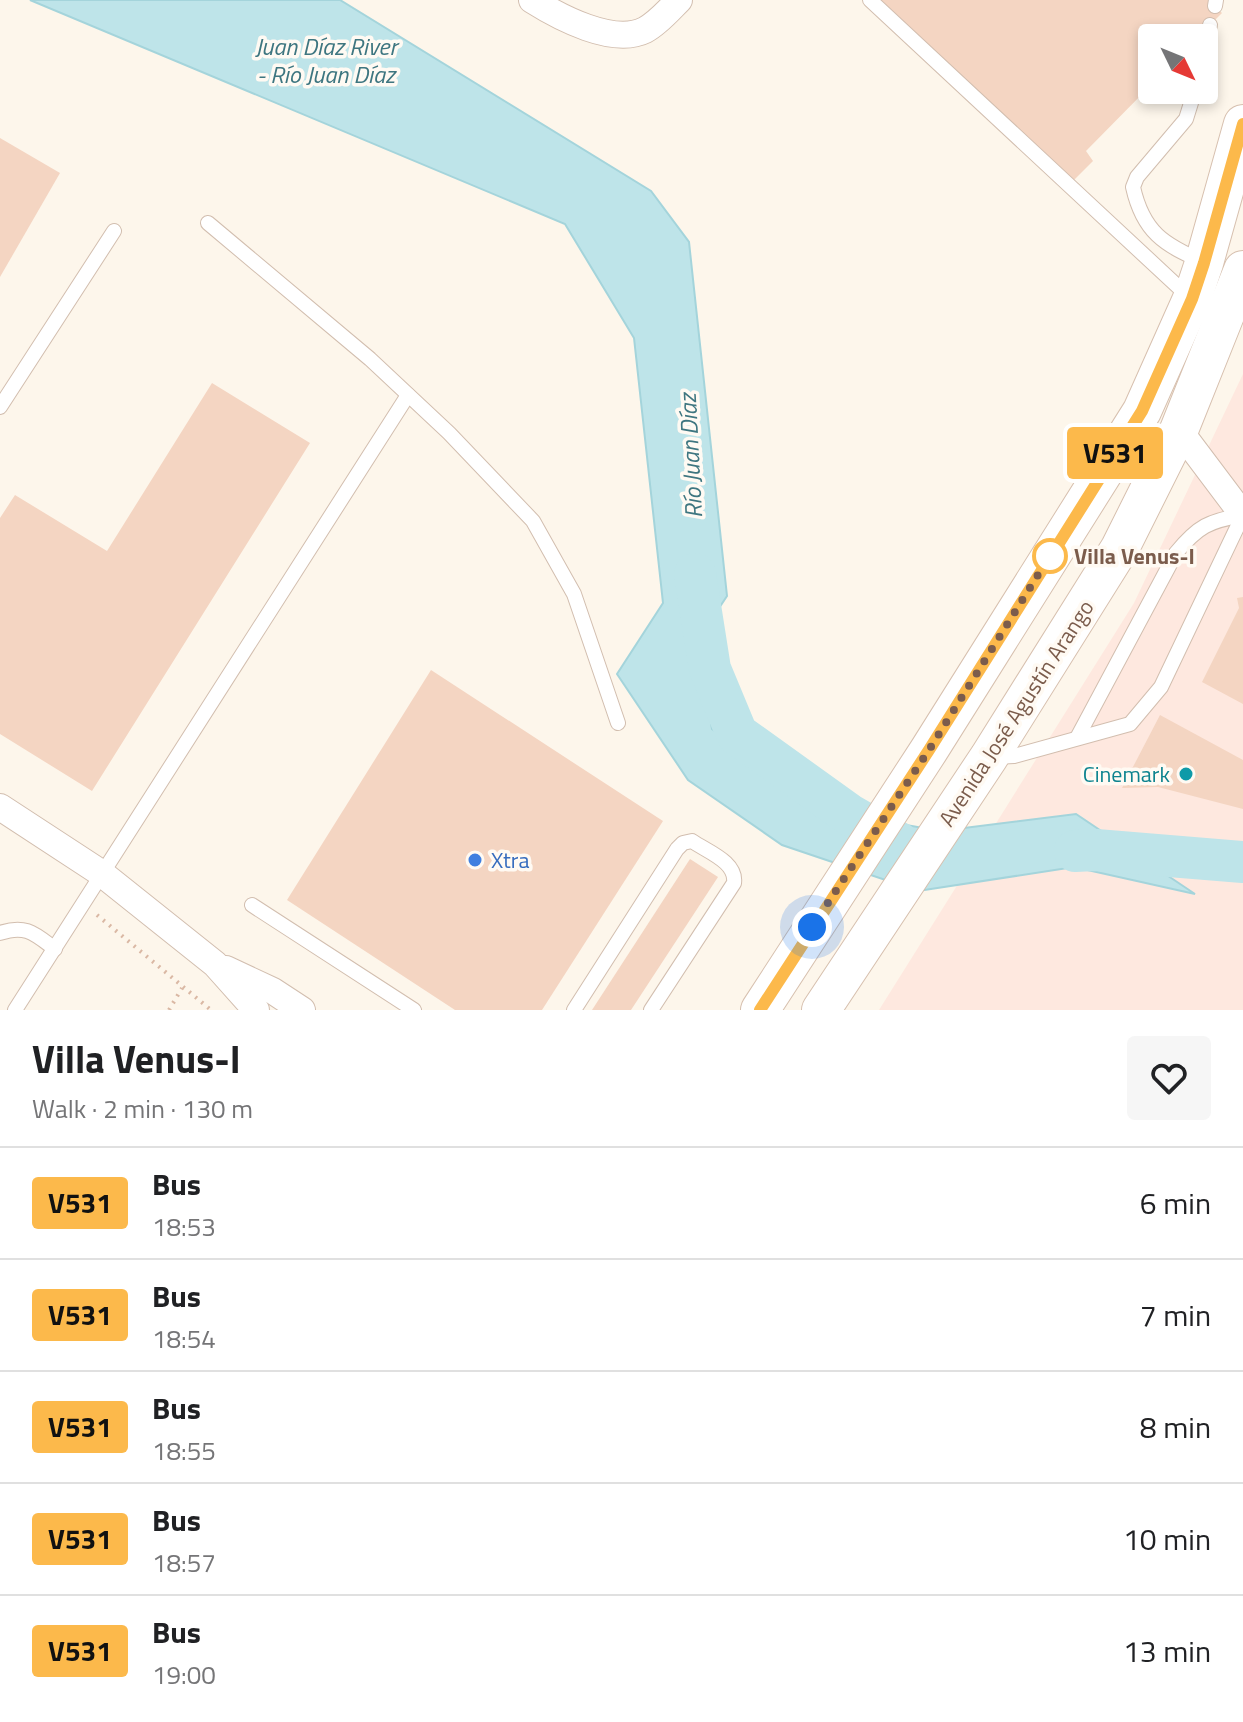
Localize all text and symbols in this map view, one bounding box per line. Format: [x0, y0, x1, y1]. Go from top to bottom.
north arrow [1138, 24, 1218, 104]
map controls [1138, 24, 1218, 104]
water label: Juan Díaz River - Río Juan Díaz [255, 28, 400, 92]
water label: Río Juan Díaz [669, 391, 711, 519]
line badge: V531 [1059, 427, 1171, 479]
text: V531 [1083, 431, 1147, 474]
marker: Villa Venus-I [1033, 539, 1067, 573]
place label: Villa Venus-I [1074, 539, 1195, 573]
street label: Avenida José Agustín Arango [930, 593, 1102, 833]
place label: Cinemark [1083, 757, 1170, 791]
marker: Cinemark [1177, 765, 1195, 783]
place label: Xtra [491, 843, 529, 877]
marker: Xtra [466, 851, 484, 869]
your location [792, 907, 832, 947]
text: Villa Venus-I [32, 1030, 241, 1088]
button: heart [1127, 1036, 1211, 1120]
text: Walk · 2 min · 130 m [32, 1089, 253, 1128]
text: Bus [152, 1161, 201, 1207]
text: 6 min [1140, 1180, 1211, 1226]
text: V531 [48, 1181, 112, 1224]
text: 18:53 [152, 1207, 216, 1246]
text: Bus [152, 1273, 201, 1319]
text: 7 min [1140, 1292, 1211, 1338]
text: V531 [48, 1293, 112, 1336]
text: 18:54 [152, 1319, 216, 1358]
text: Bus [152, 1385, 201, 1431]
text: 8 min [1140, 1404, 1211, 1450]
text: V531 [48, 1405, 112, 1448]
text: 18:55 [152, 1431, 216, 1470]
text: Bus [152, 1497, 201, 1543]
text: 10 min [1123, 1516, 1211, 1562]
text: V531 [48, 1517, 112, 1560]
text: 18:57 [152, 1543, 216, 1582]
text: Bus [152, 1609, 201, 1655]
text: 13 min [1123, 1628, 1211, 1674]
text: V531 [48, 1629, 112, 1672]
text: 19:00 [152, 1655, 216, 1694]

